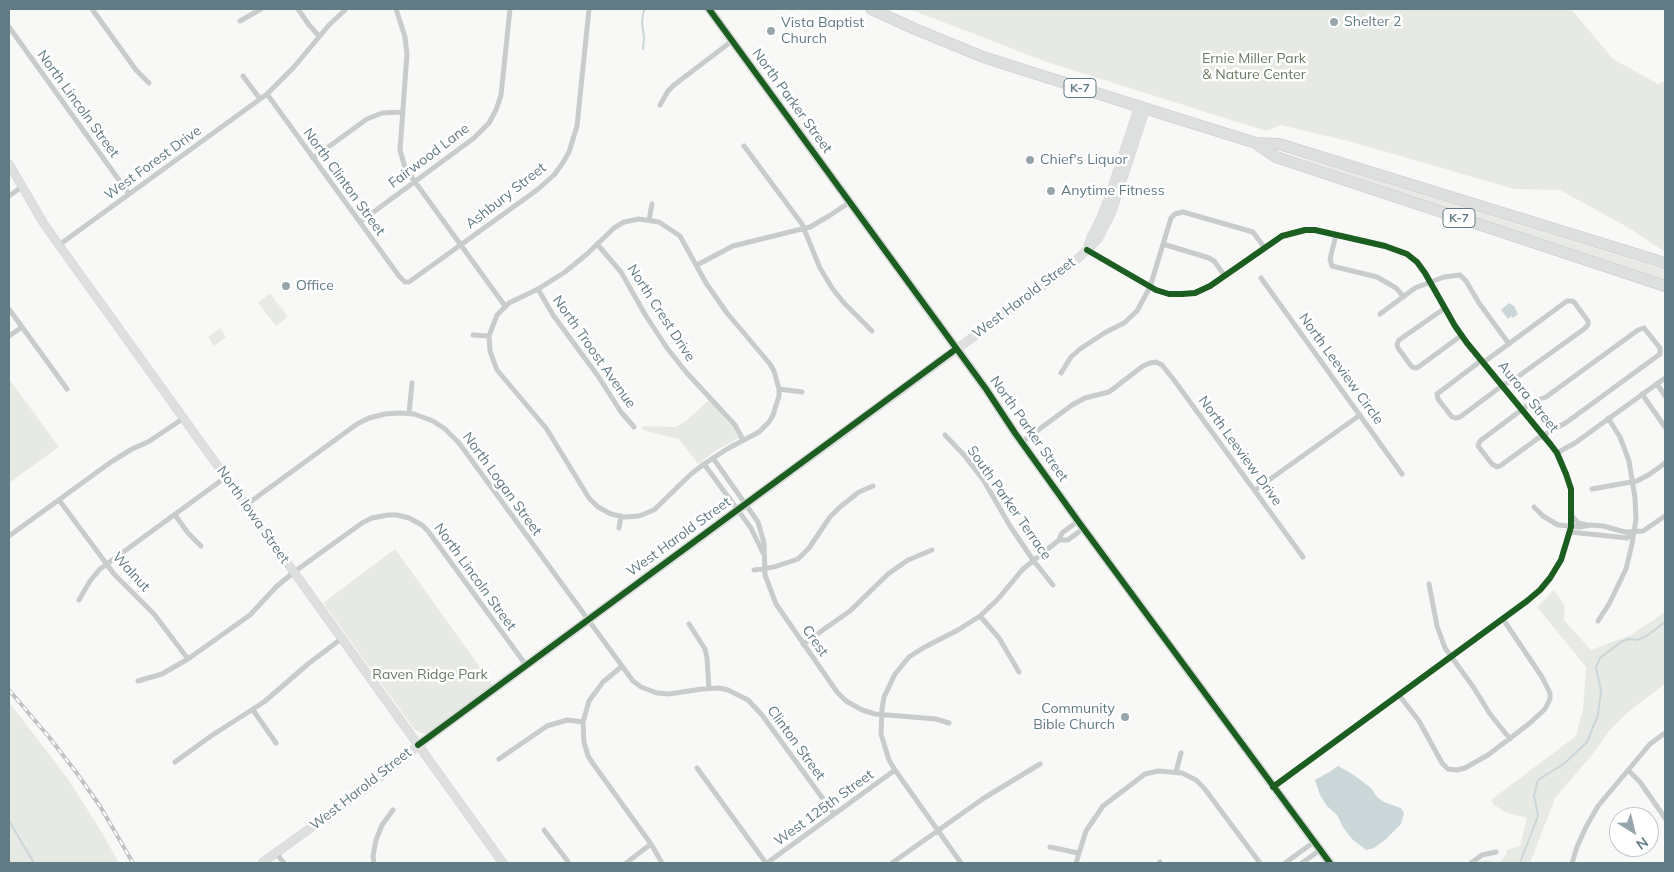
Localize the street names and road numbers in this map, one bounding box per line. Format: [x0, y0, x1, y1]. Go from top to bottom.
street label: North Parker Street [748, 45, 836, 157]
street label: North Lincoln Street [33, 47, 123, 161]
road number: K-7 [1064, 78, 1096, 98]
street label: Fairwood Lane [385, 120, 473, 192]
street label: West Forest Drive [101, 122, 205, 204]
street label: North Clinton Street [299, 125, 389, 239]
street label: Ashbury Street [463, 159, 549, 233]
road number: K-7 [1443, 208, 1475, 228]
street label: West Harold Street [969, 254, 1079, 342]
street label: North Crest Drive [623, 261, 699, 365]
street label: North Troost Avenue [549, 293, 639, 411]
street label: North Leeview Circle [1295, 310, 1387, 428]
street label: Aurora Street [1494, 358, 1562, 436]
street label: North Parker Street [986, 373, 1072, 485]
street label: North Leeview Drive [1195, 393, 1285, 509]
street label: North Logan Street [459, 429, 545, 539]
street label: South Parker Terrace [963, 443, 1055, 563]
street label: North Iowa Street [213, 463, 293, 567]
street label: West Harold Street [624, 494, 734, 580]
street label: North Lincoln Street [430, 520, 520, 634]
street label: Walnut [109, 549, 153, 595]
street label: Crest [798, 622, 832, 660]
street label: Clinton Street [763, 703, 829, 783]
street label: West Harold Street [307, 744, 415, 834]
street label: West 125th Street [771, 766, 877, 850]

